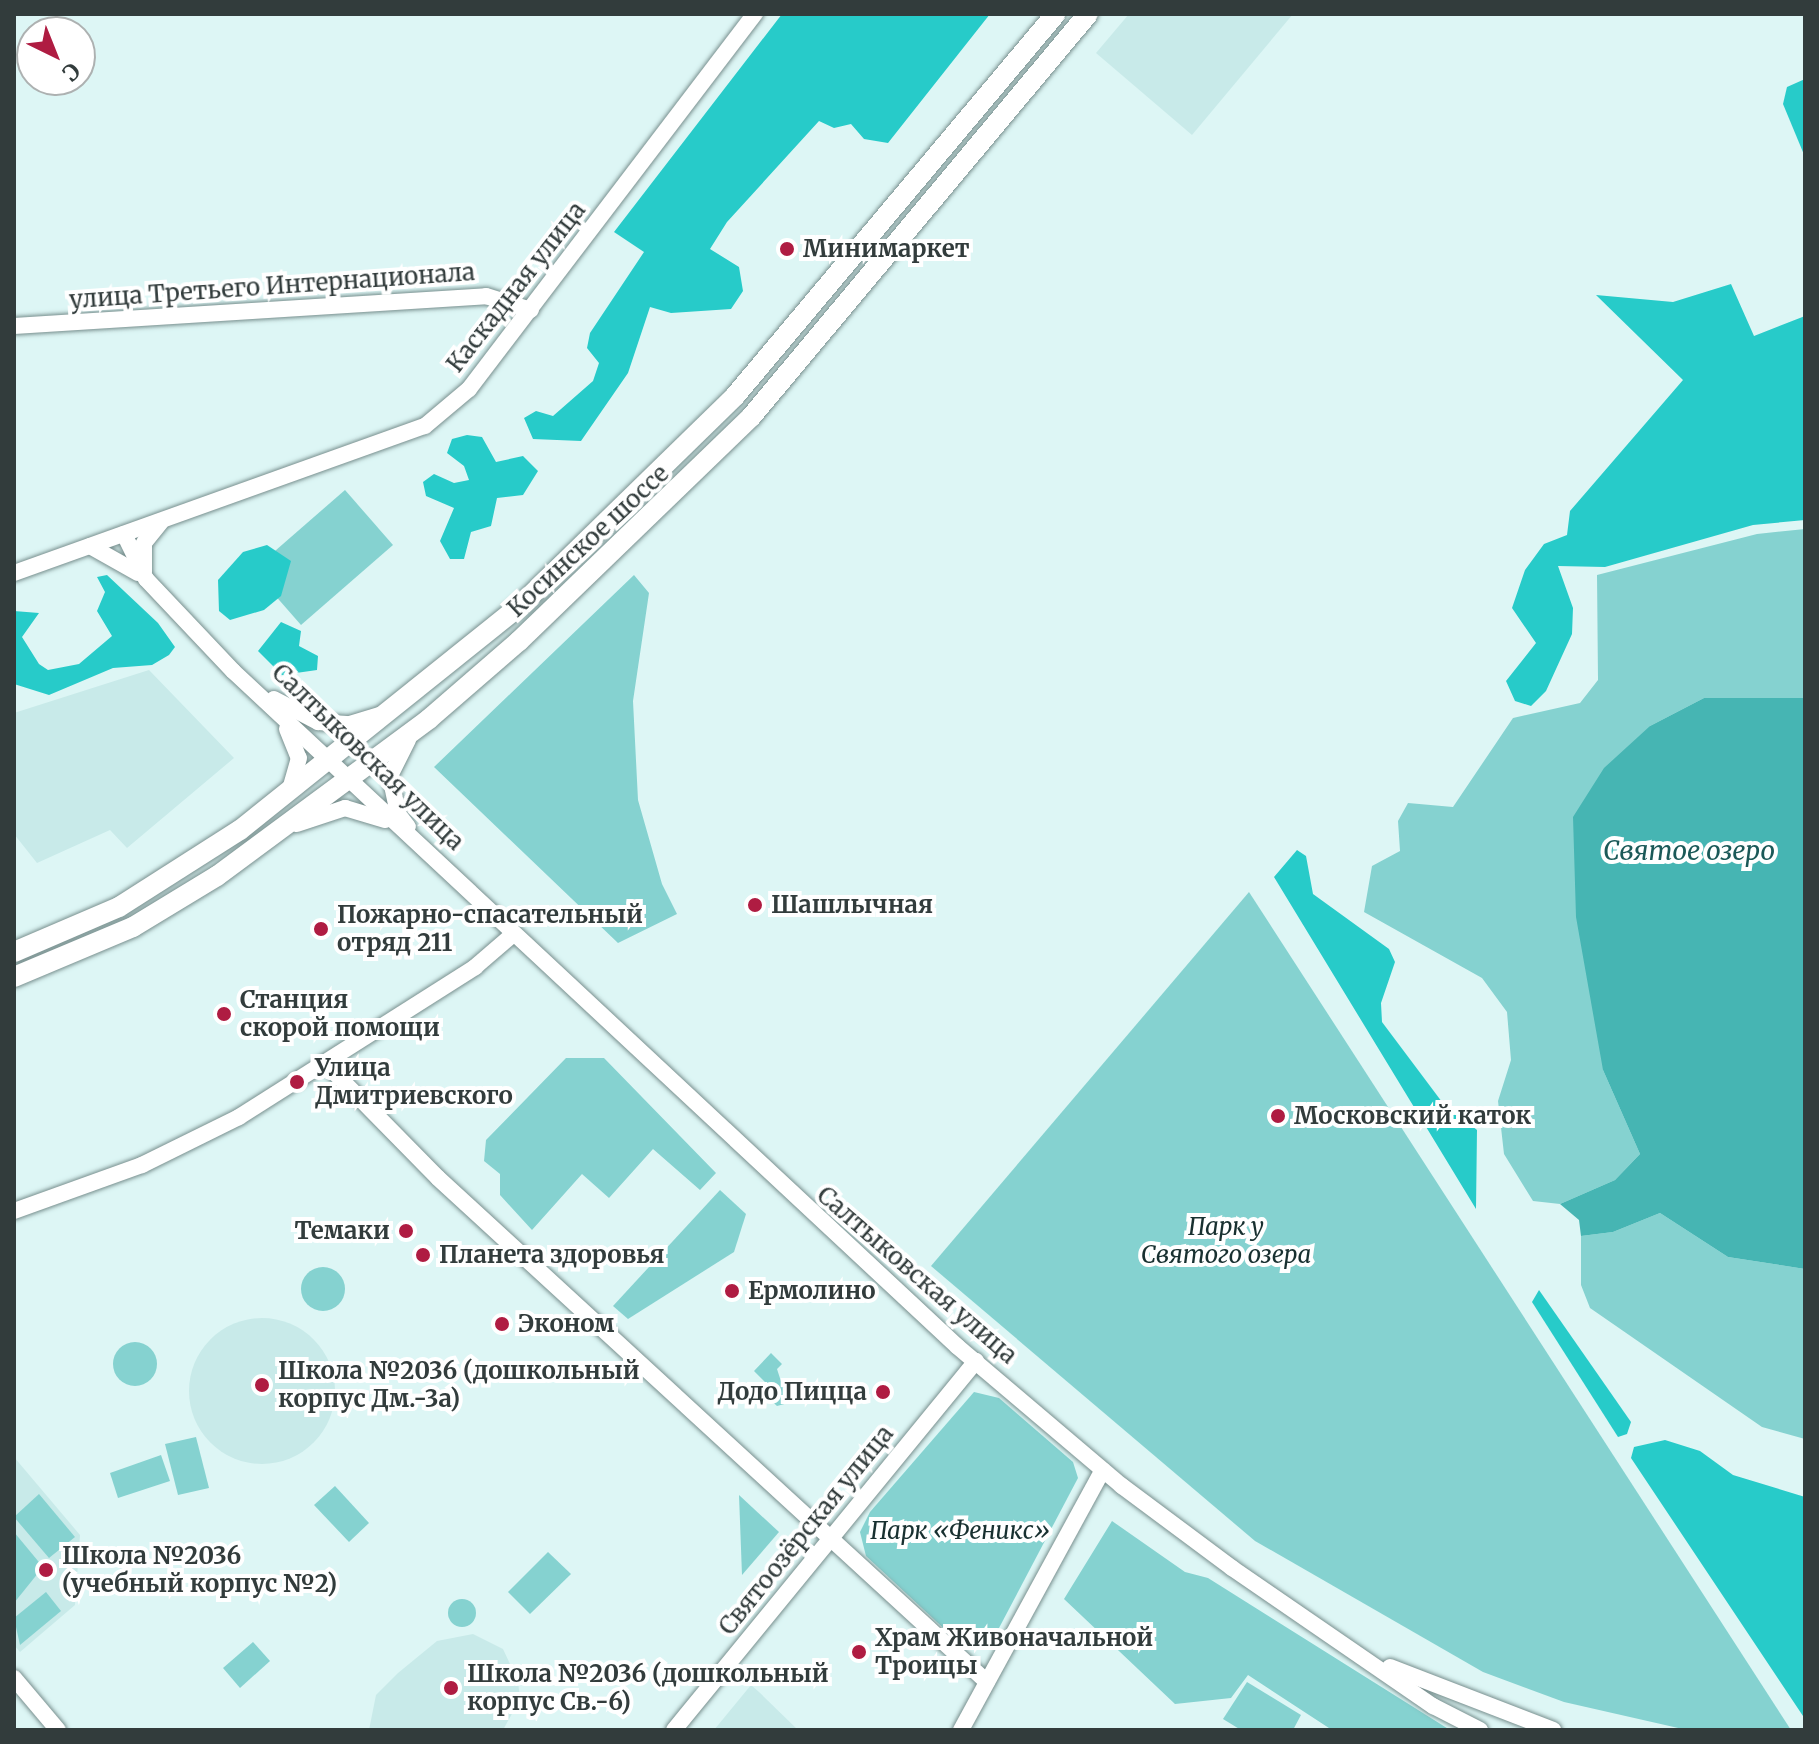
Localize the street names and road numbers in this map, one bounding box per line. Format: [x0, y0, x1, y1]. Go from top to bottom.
street label: Каскадная улица [441, 196, 591, 378]
street label: улица Третьего Интернационала [68, 257, 476, 315]
street label: Косинское шоссе [502, 459, 674, 623]
street label: Салтыковская улица [266, 658, 470, 856]
street label: Салтыковская улица [811, 1180, 1023, 1370]
street label: Святоозёрская улица [713, 1420, 899, 1640]

